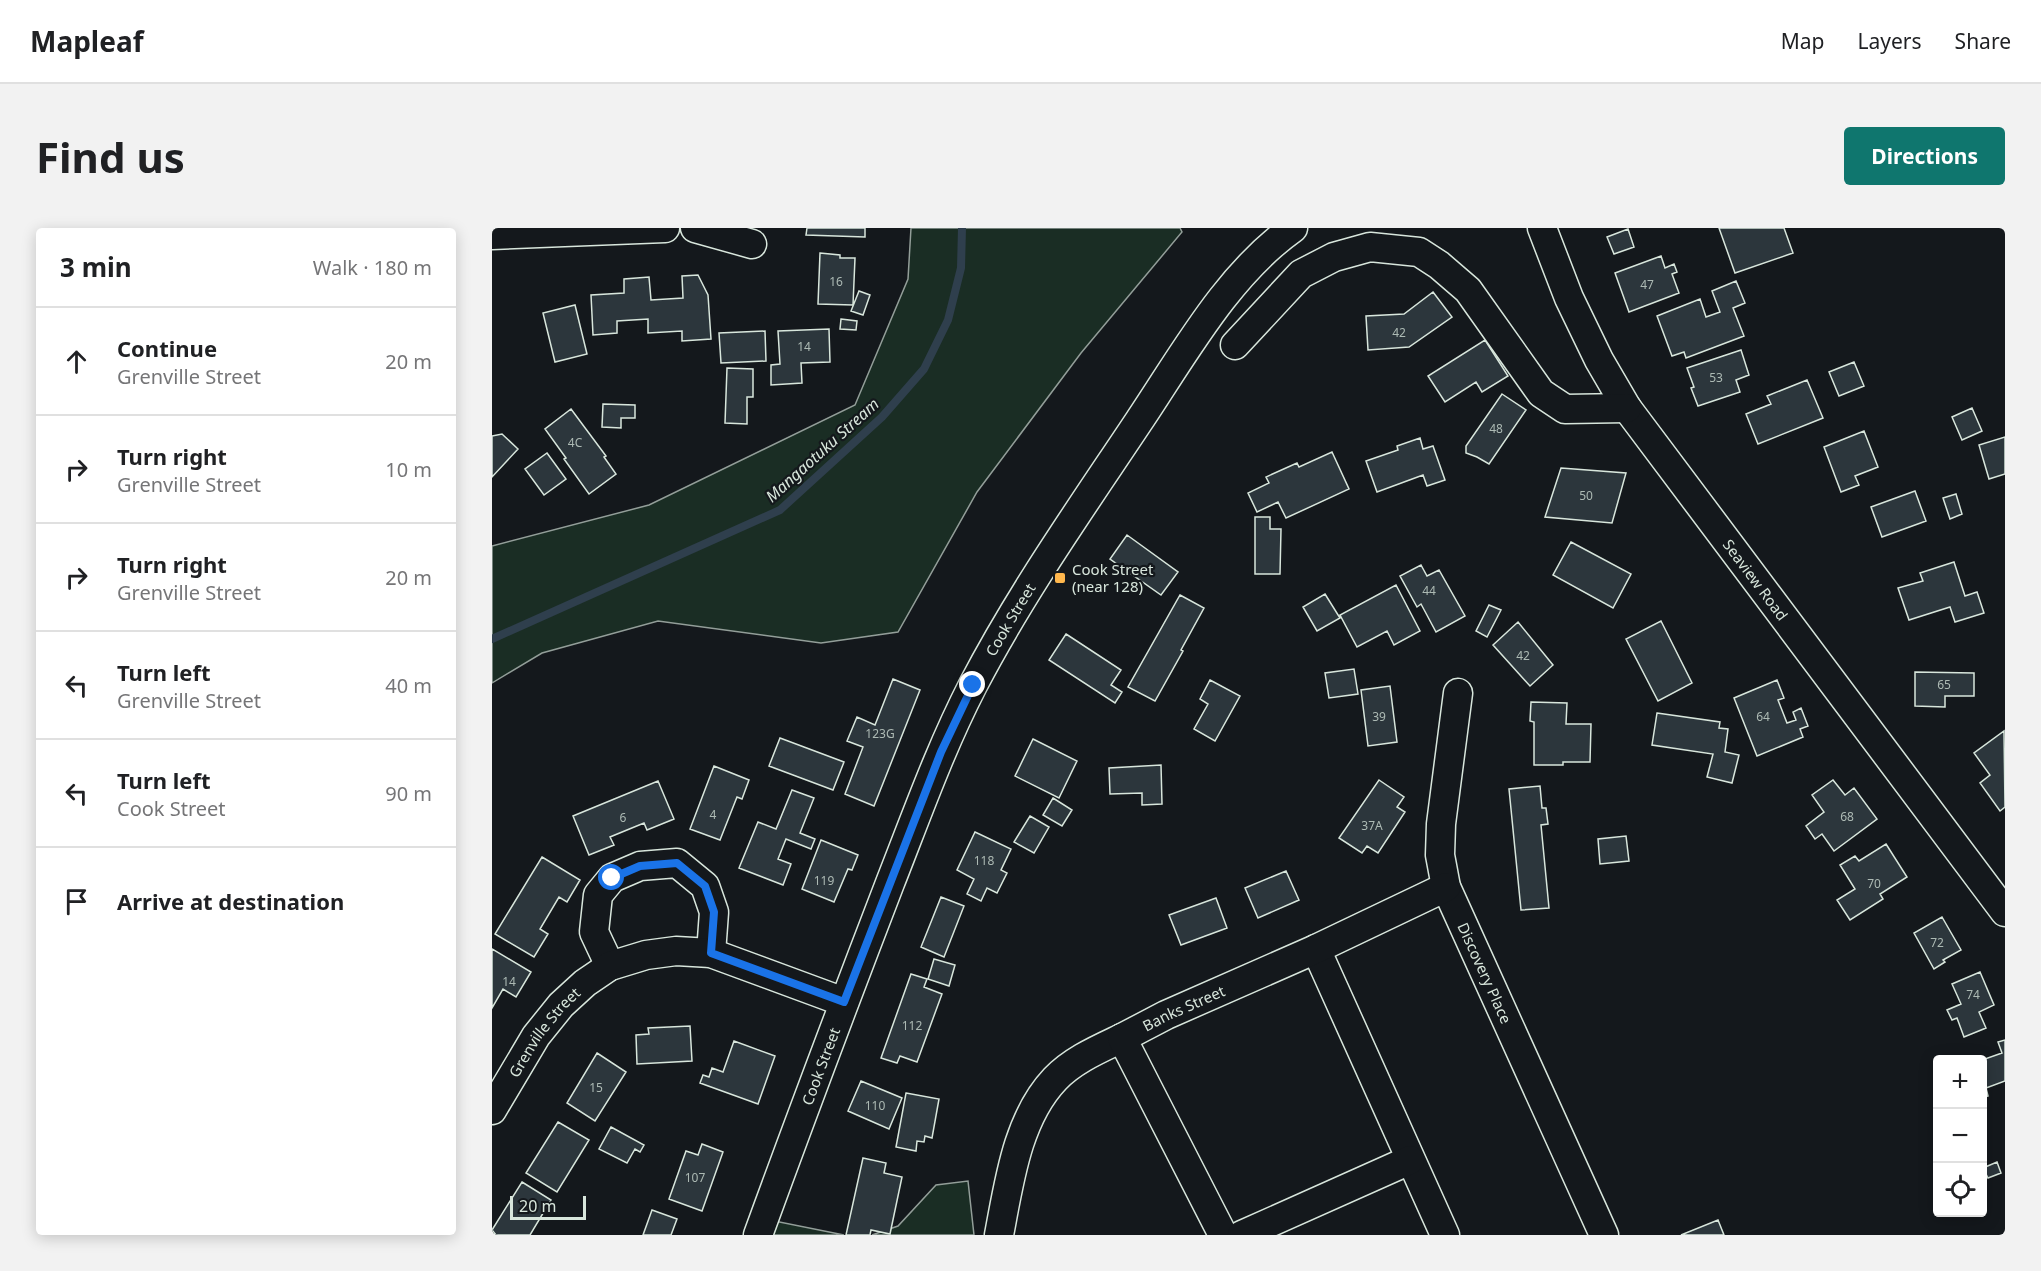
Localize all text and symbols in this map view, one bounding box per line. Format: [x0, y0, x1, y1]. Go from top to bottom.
text: Mapleaf [30, 22, 144, 60]
text: Map [1781, 27, 1825, 55]
text: Layers [1858, 27, 1922, 55]
text: Share [1955, 27, 2011, 55]
button: Directions [1844, 127, 2005, 185]
text: Find us [36, 128, 185, 185]
text: 3 min [60, 249, 132, 285]
text: Walk · 180 m [313, 254, 432, 281]
house number: 16 [829, 273, 843, 290]
house number: 47 [1640, 276, 1654, 293]
house number: 42 [1392, 324, 1406, 341]
text: Continue [117, 333, 217, 363]
house number: 14 [797, 338, 811, 355]
icon: ahead [60, 345, 93, 378]
text: 20 m [385, 348, 432, 375]
text: Grenville Street [117, 363, 261, 390]
house number: 53 [1709, 369, 1723, 386]
water label: Mangaotuku Stream [761, 393, 883, 507]
house number: 48 [1489, 420, 1503, 437]
house number: 4C [568, 434, 583, 451]
text: Turn right [117, 441, 227, 471]
icon: right [60, 453, 93, 486]
text: 10 m [385, 456, 432, 483]
text: Grenville Street [117, 471, 261, 498]
house number: 50 [1579, 487, 1593, 504]
street label: Seaview Road [1719, 535, 1793, 624]
text: Turn right [117, 549, 227, 579]
place label: Cook Street (near 128) [1072, 559, 1154, 596]
icon: right [60, 561, 93, 594]
text: 20 m [385, 564, 432, 591]
marker: Cook Street (near 128) [1053, 571, 1067, 585]
text: Grenville Street [117, 579, 261, 606]
street label: Cook Street [981, 579, 1040, 660]
house number: 44 [1422, 582, 1436, 599]
house number: 42 [1516, 647, 1530, 664]
text: Turn left [117, 657, 211, 687]
icon: left [60, 669, 93, 702]
route end [959, 671, 985, 697]
text: 40 m [385, 672, 432, 699]
house number: 65 [1937, 676, 1951, 693]
text: Grenville Street [117, 687, 261, 714]
house number: 39 [1372, 708, 1386, 725]
house number: 64 [1756, 708, 1770, 725]
house number: 123G [865, 725, 895, 742]
text: Turn left [117, 765, 211, 795]
icon: left [60, 777, 93, 810]
text: 90 m [385, 780, 432, 807]
text: Cook Street [117, 795, 226, 822]
house number: 4 [710, 806, 717, 823]
house number: 68 [1840, 808, 1854, 825]
house number: 6 [620, 809, 627, 826]
house number: 37A [1361, 817, 1383, 834]
house number: 118 [974, 852, 994, 869]
route start [598, 864, 624, 890]
house number: 119 [814, 872, 834, 889]
house number: 70 [1867, 875, 1881, 892]
icon: arrive [60, 885, 93, 918]
text: Arrive at destination [117, 886, 344, 916]
street label: Discovery Place [1453, 919, 1517, 1027]
house number: 72 [1930, 934, 1944, 951]
house number: 14 [502, 973, 516, 990]
street label: Banks Street [1139, 980, 1228, 1036]
street label: Grenville Street [504, 982, 585, 1081]
house number: 74 [1966, 986, 1980, 1003]
house number: 112 [902, 1017, 922, 1034]
street label: Cook Street [797, 1024, 844, 1108]
map controls [1933, 1055, 1987, 1217]
button: + [1933, 1055, 1987, 1109]
house number: 15 [589, 1079, 603, 1096]
house number: 110 [865, 1097, 885, 1114]
button: − [1933, 1109, 1987, 1163]
button: locate [1933, 1163, 1987, 1217]
house number: 107 [685, 1169, 705, 1186]
scale bar [510, 1193, 586, 1220]
text: 20 m [519, 1195, 556, 1217]

